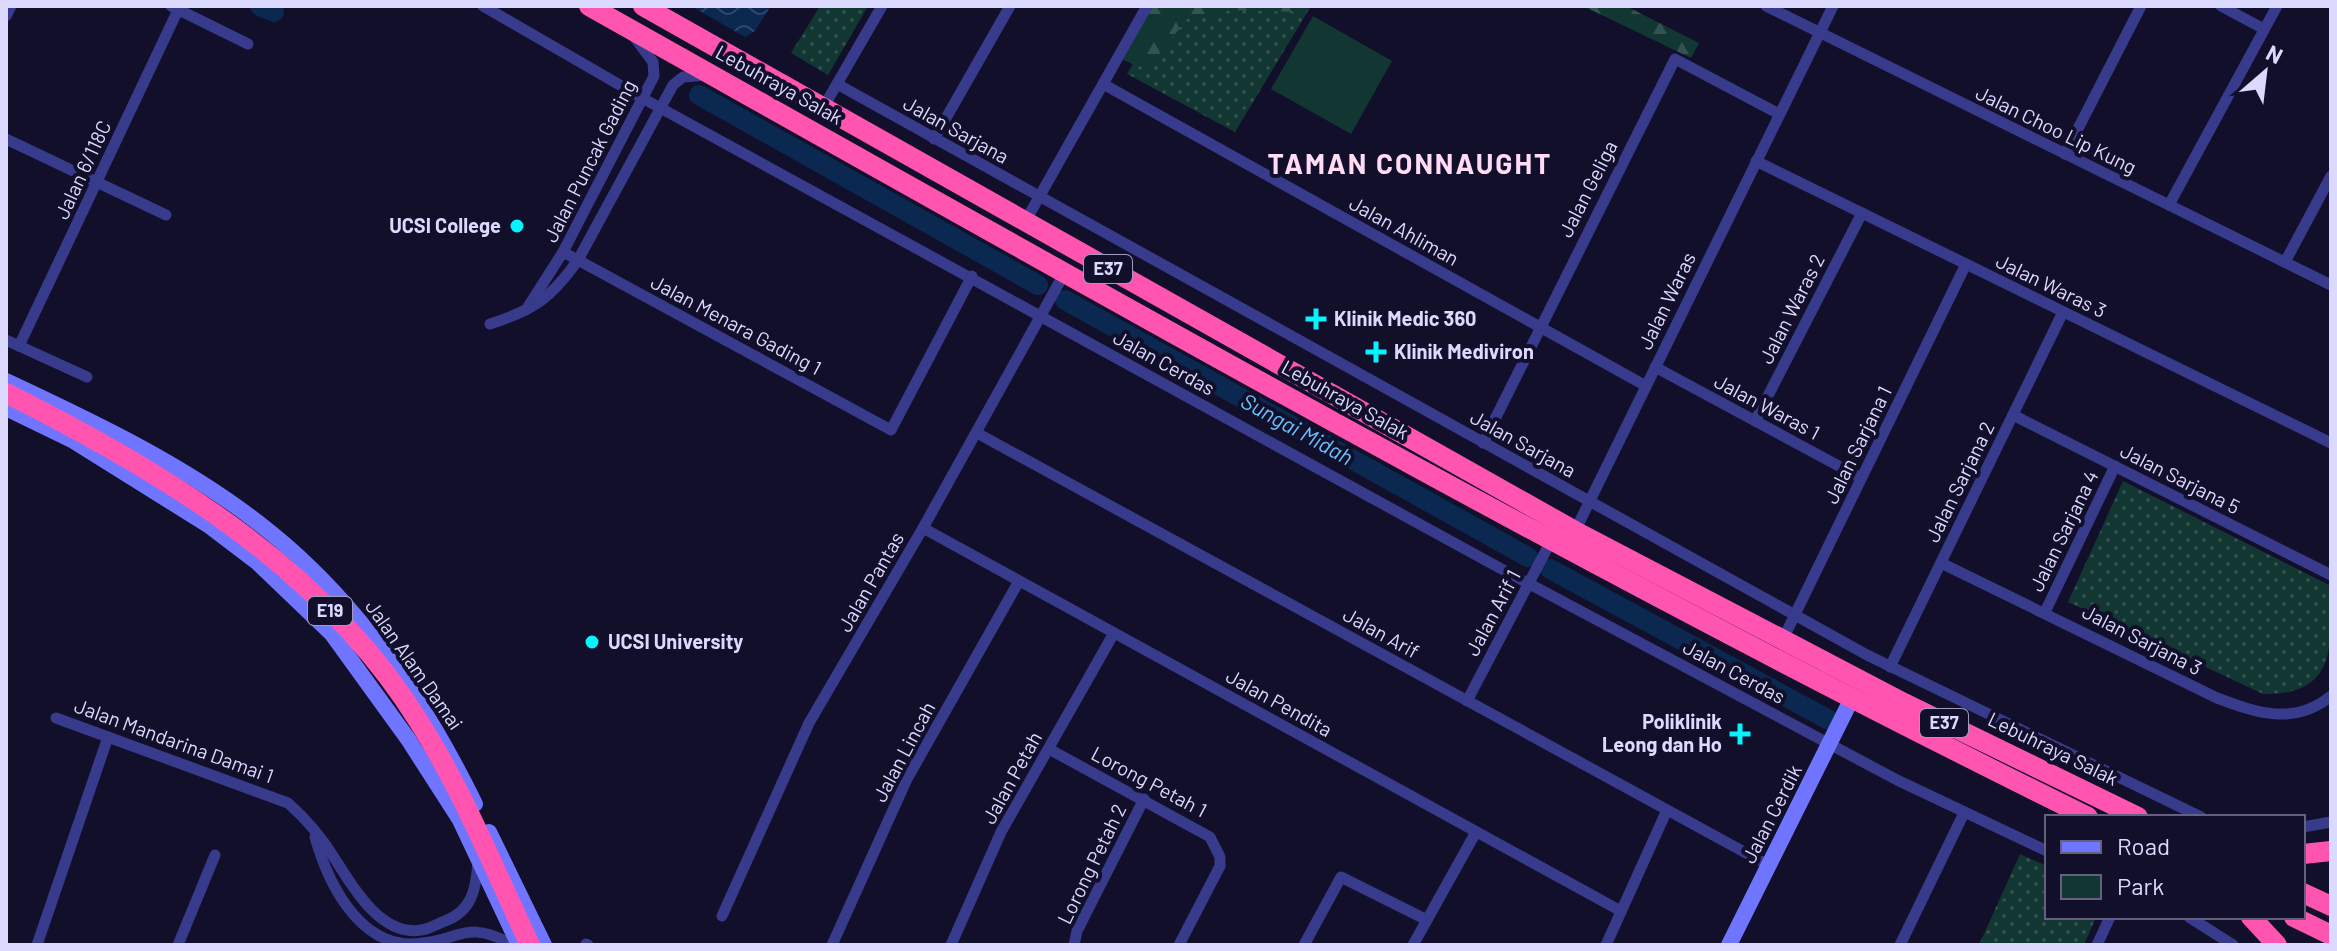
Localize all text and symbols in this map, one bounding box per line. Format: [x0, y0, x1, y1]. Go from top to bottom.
north arrow [2225, 32, 2305, 112]
street label: Lebuhraya Salak [712, 39, 847, 129]
text: N [2262, 39, 2287, 68]
street label: Jalan Puncak Gading [538, 75, 640, 246]
street label: Jalan Choo Lip Kung [1972, 80, 2141, 178]
street label: Jalan Sarjana [900, 90, 1013, 168]
street label: Jalan 6/118C [49, 116, 115, 223]
street label: Jalan Geliga [1553, 136, 1622, 241]
district label: TAMAN CONNAUGHT [1268, 146, 1552, 180]
street label: Jalan Ahliman [1346, 190, 1463, 270]
place label: UCSI College [389, 213, 501, 237]
marker: UCSI College [508, 217, 526, 235]
street label: Jalan Waras [1632, 248, 1700, 353]
street label: Jalan Waras 3 [1992, 248, 2110, 322]
street label: Jalan Waras 2 [1753, 250, 1829, 367]
road number: E37 [1084, 255, 1132, 283]
street label: Jalan Menara Gading 1 [647, 269, 826, 379]
place label: Klinik Medic 360 [1334, 306, 1477, 330]
marker: Klinik Medic 360 [1305, 308, 1327, 330]
street label: Jalan Cerdas [1110, 324, 1219, 400]
place label: Klinik Mediviron [1394, 339, 1534, 363]
marker: Klinik Mediviron [1365, 341, 1387, 363]
street label: Lebuhraya Salak [1278, 354, 1413, 444]
street label: Jalan Waras 1 [1711, 368, 1824, 444]
street label: Jalan Sarjana 1 [1818, 382, 1896, 507]
water label: Sungai Midah [1237, 387, 1358, 469]
street label: Jalan Sarjana [1467, 404, 1580, 482]
street label: Jalan Sarjana 2 [1920, 417, 1999, 546]
street label: Jalan Sarjana 5 [2117, 438, 2244, 519]
street label: Jalan Sarjana 4 [2023, 466, 2103, 595]
street label: Jalan Pantas [832, 527, 908, 636]
street label: Jalan Arif 1 [1459, 565, 1525, 660]
street label: Jalan Alam Damai [361, 595, 469, 734]
road number: E19 [308, 597, 352, 625]
street label: Jalan Sarjana 3 [2079, 599, 2206, 680]
street label: Jalan Arif [1339, 602, 1424, 663]
place label: UCSI University [608, 629, 743, 653]
marker: UCSI University [583, 633, 601, 651]
street label: Jalan Cerdas [1679, 634, 1790, 708]
street label: Jalan Pendita [1222, 663, 1337, 741]
street label: Jalan Mandarina Damai 1 [71, 693, 277, 787]
street label: Jalan Lincah [867, 697, 940, 806]
street label: Lebuhraya Salak [1984, 706, 2122, 790]
place label: Poliklinik Leong dan Ho [1602, 709, 1722, 756]
road number: E37 [1920, 709, 1968, 737]
marker: Poliklinik Leong dan Ho [1729, 723, 1751, 745]
street label: Jalan Petah [976, 727, 1046, 828]
street label: Lorong Petah 1 [1088, 741, 1211, 822]
street label: Jalan Cerdik [1736, 760, 1806, 867]
street label: Lorong Petah 2 [1052, 800, 1131, 928]
legend [2045, 815, 2305, 919]
text: Road [2117, 831, 2170, 860]
text: Park [2117, 871, 2164, 900]

